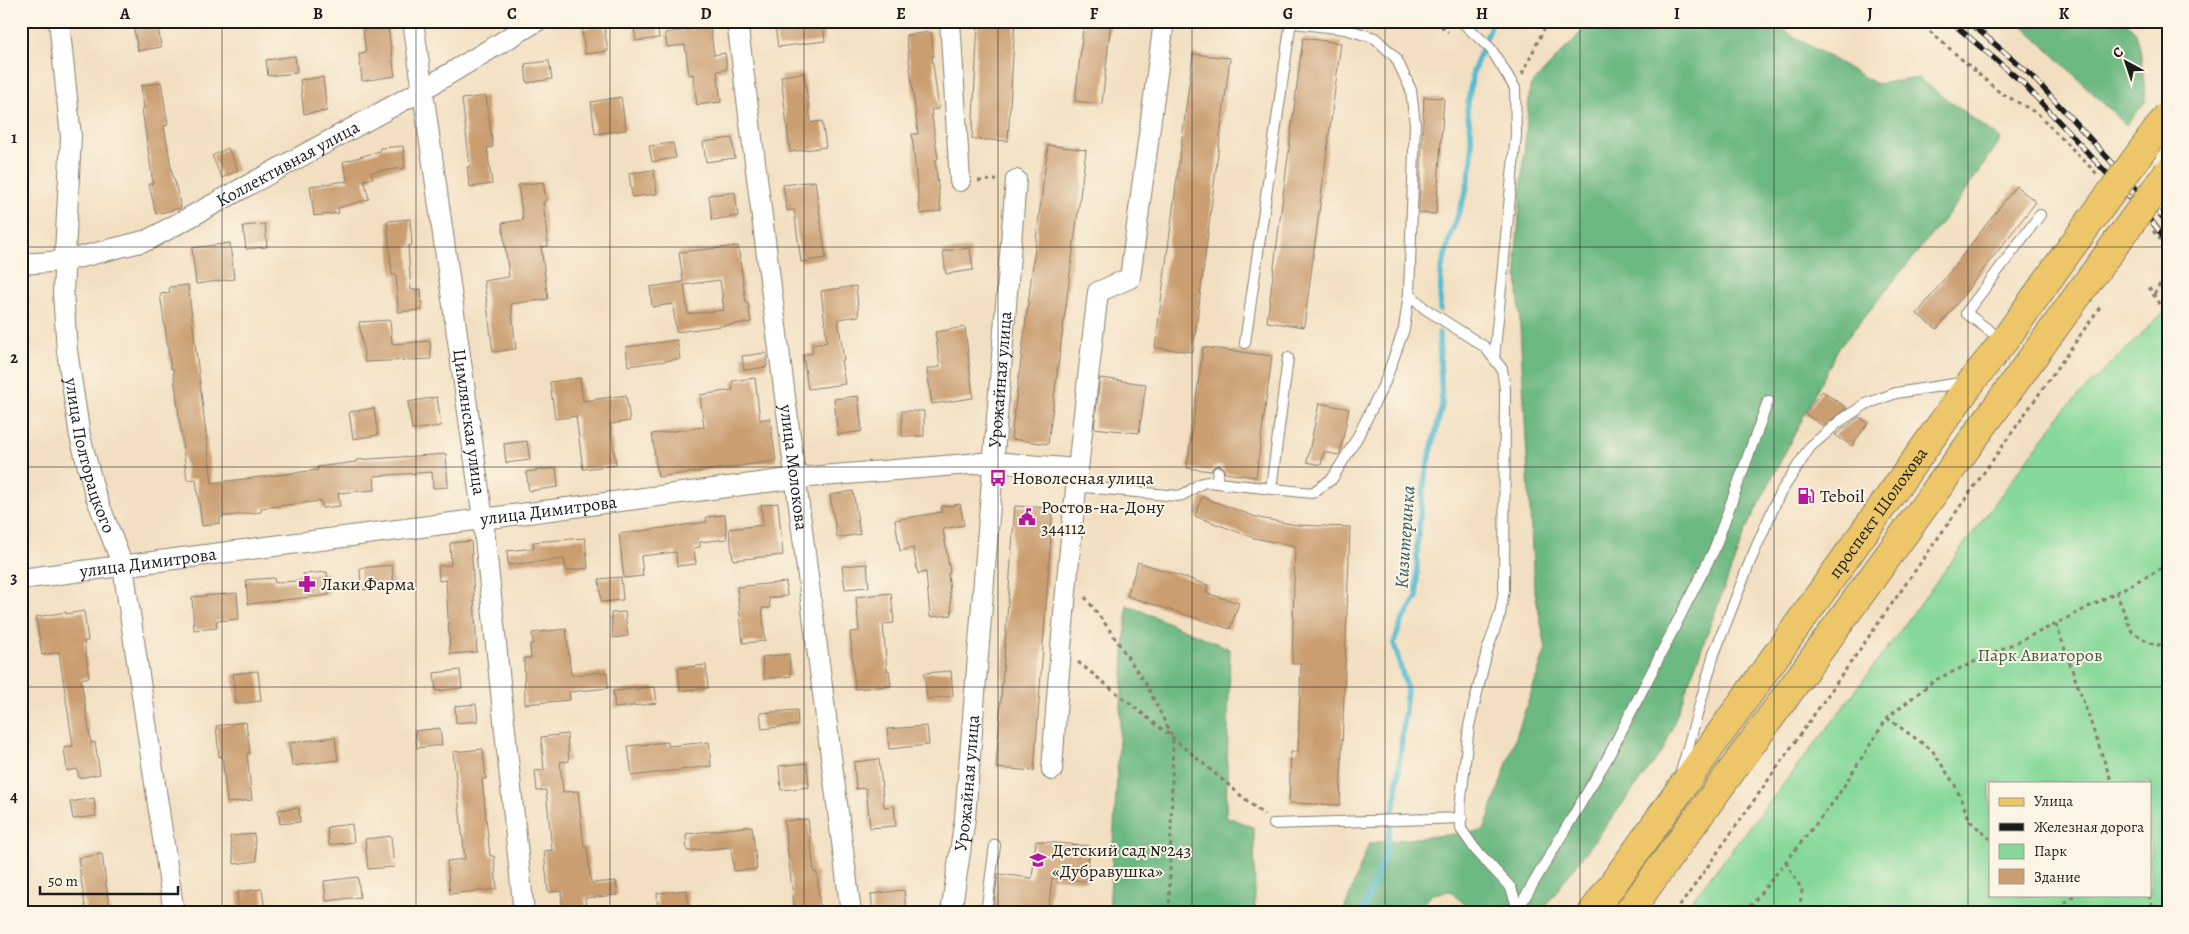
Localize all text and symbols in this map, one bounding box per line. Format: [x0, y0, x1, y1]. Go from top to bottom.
text: A [119, 3, 131, 25]
text: B [313, 3, 323, 25]
text: C [507, 3, 517, 25]
text: D [700, 3, 712, 25]
text: E [896, 3, 906, 25]
text: F [1090, 3, 1099, 25]
text: G [1283, 3, 1293, 25]
text: H [1476, 3, 1488, 25]
text: I [1674, 3, 1680, 25]
text: J [1867, 3, 1873, 25]
text: K [2059, 3, 2070, 25]
north arrow [2102, 38, 2152, 88]
text: С [2109, 42, 2128, 62]
street label: Коллективная улица [212, 114, 364, 212]
text: 1 [11, 127, 17, 149]
street label: Урожайная улица [983, 309, 1018, 449]
text: 2 [10, 347, 18, 369]
street label: Цимлянская улица [447, 348, 492, 497]
street label: улица Полторацкого [59, 375, 121, 537]
street label: улица Молокова [774, 402, 814, 532]
street label: проспект Шолохова [1823, 442, 1933, 583]
place label: Новолесная улица [1012, 466, 1155, 490]
bus stop icon: Новолесная улица [988, 468, 1008, 488]
water label: Кизитеринка [1388, 484, 1422, 589]
place label: Teboil [1820, 484, 1865, 508]
fuel station icon: Teboil [1796, 486, 1816, 506]
street label: улица Димитрова [478, 489, 619, 531]
place label: Ростов-на-Дону 344112 [1041, 495, 1165, 540]
public building icon: Ростов-на-Дону 344112 [1017, 507, 1037, 527]
street label: улица Димитрова [77, 542, 218, 583]
text: 3 [11, 567, 18, 589]
place label: Лаки Фарма [321, 572, 416, 596]
pharmacy icon: Лаки Фарма [297, 574, 317, 594]
park label: Парк Авиаторов [1978, 643, 2102, 667]
street label: Урожайная улица [948, 713, 985, 853]
legend [1989, 782, 2152, 896]
text: 4 [10, 786, 18, 808]
text: Улица [2034, 791, 2073, 811]
text: Железная дорога [2034, 817, 2144, 837]
place label: Детский сад №243 «Дубравушка» [1052, 838, 1191, 883]
text: Парк [2034, 841, 2067, 861]
school or university icon: Детский сад №243 «Дубравушка» [1028, 850, 1048, 870]
scale bar [40, 864, 178, 896]
text: Здание [2034, 867, 2081, 887]
text: 50 m [48, 871, 78, 891]

